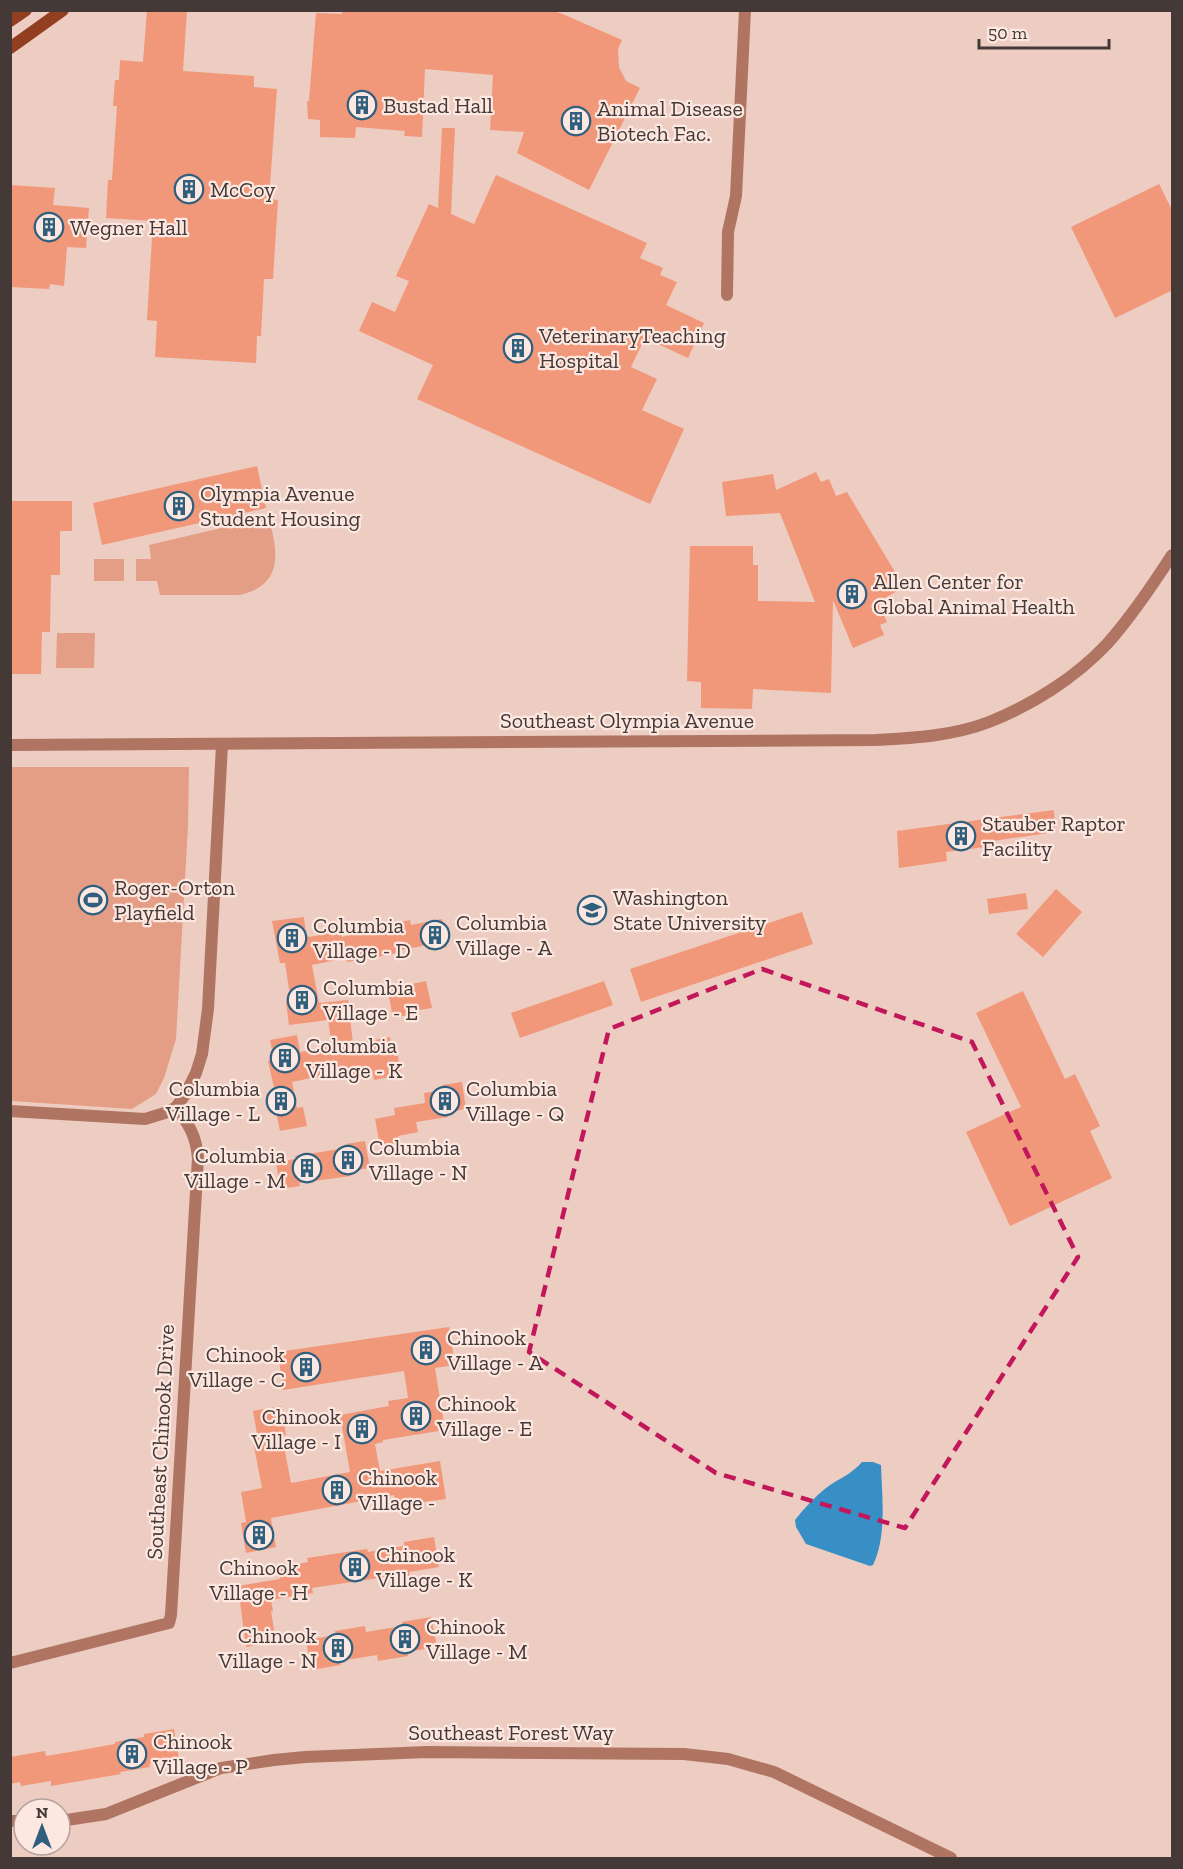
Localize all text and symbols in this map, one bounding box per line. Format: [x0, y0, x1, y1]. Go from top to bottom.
scale bar [979, 12, 1110, 50]
text: 50 m [988, 22, 1028, 44]
building icon: Bustad Hall [346, 89, 378, 121]
place label: Bustad Hall [383, 92, 493, 119]
place label: Animal Disease Biotech Fac. [597, 95, 743, 147]
building icon: Animal Disease Biotech Fac. [560, 105, 592, 137]
building icon: McCoy [173, 173, 205, 205]
place label: McCoy [210, 176, 276, 203]
building icon: Wegner Hall [33, 211, 65, 243]
place label: Wegner Hall [70, 214, 188, 241]
place label: VeterinaryTeaching Hospital [538, 322, 726, 374]
building icon: VeterinaryTeaching Hospital [502, 332, 534, 364]
place label: Olympia Avenue Student Housing [200, 480, 361, 532]
building icon: Olympia Avenue Student Housing [163, 490, 195, 522]
place label: Allen Center for Global Animal Health [873, 568, 1075, 620]
building icon: Allen Center for Global Animal Health [836, 578, 868, 610]
street label: Southeast Olympia Avenue [500, 707, 754, 734]
place label: Stauber Raptor Facility [982, 810, 1126, 862]
building icon: Stauber Raptor Facility [945, 820, 977, 852]
place label: Roger-Orton Playfield [114, 874, 236, 926]
sports icon: Roger-Orton Playfield [77, 884, 109, 916]
place label: Washington State University [613, 884, 767, 936]
school or university icon: Washington State University [576, 894, 608, 926]
place label: Columbia Village - A [455, 909, 553, 961]
place label: Columbia Village - D [312, 912, 411, 964]
building icon: Columbia Village - A [419, 919, 451, 951]
building icon: Columbia Village - D [276, 922, 308, 954]
place label: Columbia Village - E [322, 974, 418, 1026]
building icon: Columbia Village - E [286, 984, 318, 1016]
place label: Columbia Village - K [305, 1032, 402, 1084]
building icon: Columbia Village - K [269, 1042, 301, 1074]
place label: Columbia Village - L [165, 1075, 260, 1127]
place label: Columbia Village - Q [465, 1075, 565, 1127]
building icon: Columbia Village - L [265, 1085, 297, 1117]
building icon: Columbia Village - Q [429, 1085, 461, 1117]
place label: Columbia Village - N [368, 1134, 468, 1186]
place label: Columbia Village - M [183, 1142, 286, 1194]
building icon: Columbia Village - N [332, 1144, 364, 1176]
building icon: Columbia Village - M [291, 1152, 323, 1184]
street label: Southeast Chinook Drive [141, 1324, 180, 1560]
place label: Chinook Village - A [446, 1324, 544, 1376]
building icon: Chinook Village - A [410, 1334, 442, 1366]
place label: Chinook Village - C [187, 1341, 286, 1393]
building icon: Chinook Village - C [290, 1351, 322, 1383]
place label: Chinook Village - E [436, 1390, 532, 1442]
building icon: Chinook Village - E [400, 1400, 432, 1432]
place label: Chinook Village - I [251, 1403, 342, 1455]
building icon: Chinook Village - I [346, 1413, 378, 1445]
place label: Chinook Village - [357, 1464, 438, 1516]
building icon: Chinook Village - [321, 1474, 353, 1506]
building icon: Chinook Village - H [243, 1519, 275, 1551]
place label: Chinook Village - K [375, 1541, 472, 1593]
building icon: Chinook Village - K [339, 1551, 371, 1583]
place label: Chinook Village - H [209, 1554, 308, 1606]
place label: Chinook Village - M [425, 1613, 528, 1665]
place label: Chinook Village - N [217, 1622, 318, 1674]
building icon: Chinook Village - M [389, 1623, 421, 1655]
building icon: Chinook Village - N [322, 1632, 354, 1664]
street label: Southeast Forest Way [408, 1719, 614, 1746]
place label: Chinook Village - P [152, 1728, 248, 1780]
building icon: Chinook Village - P [116, 1738, 148, 1770]
north arrow [12, 1797, 72, 1857]
text: N [36, 1803, 48, 1822]

